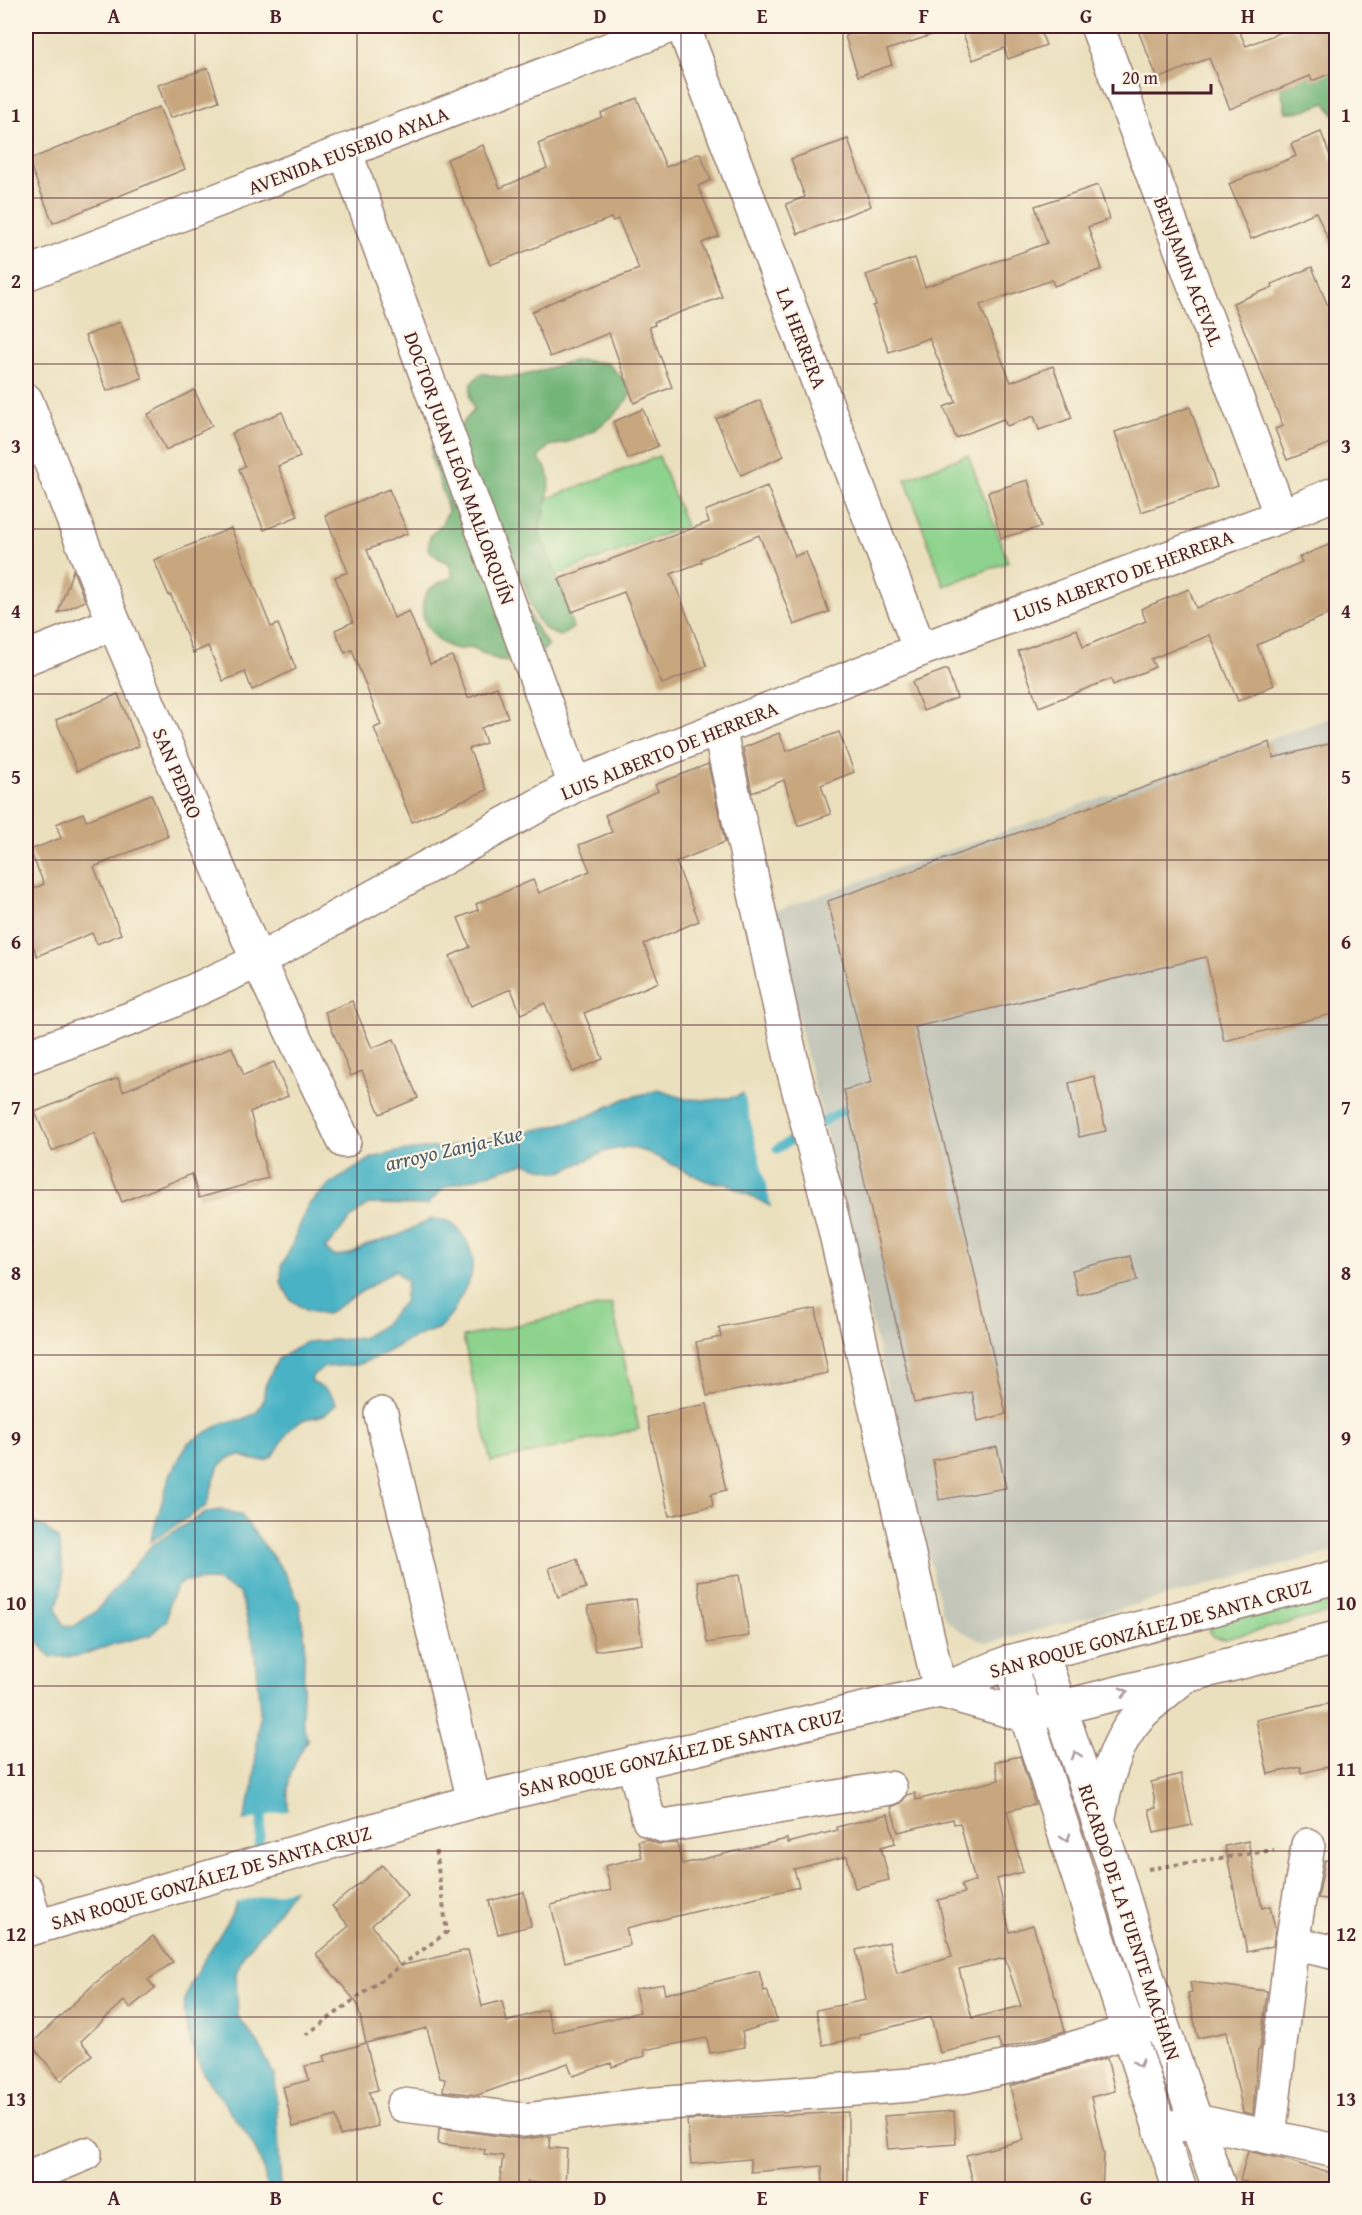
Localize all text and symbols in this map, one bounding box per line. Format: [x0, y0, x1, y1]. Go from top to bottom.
text: A [108, 1, 121, 30]
text: B [270, 1, 282, 30]
text: C [432, 1, 444, 30]
text: D [593, 1, 607, 30]
text: E [757, 1, 768, 30]
text: F [919, 1, 929, 30]
text: G [1080, 1, 1092, 30]
text: H [1241, 1, 1255, 30]
scale bar [1113, 57, 1210, 95]
text: 20 m [1122, 64, 1158, 91]
street label: AVENIDA EUSEBIO AYALA [243, 98, 453, 202]
text: 1 [11, 100, 21, 129]
text: 1 [1341, 100, 1351, 129]
street label: BENJAMIN ACEVAL [1147, 192, 1231, 351]
text: 2 [11, 266, 21, 295]
text: 2 [1341, 266, 1351, 295]
street label: LA HERRERA [769, 283, 835, 393]
street label: DOCTOR JUAN LEÓN MALLORQUÍN [397, 328, 523, 608]
text: 3 [11, 431, 21, 460]
text: 3 [1341, 431, 1351, 460]
street label: LUIS ALBERTO DE HERRERA [1009, 522, 1237, 628]
text: 4 [11, 596, 21, 625]
text: 4 [1341, 596, 1351, 625]
street label: LUIS ALBERTO DE HERRERA [556, 693, 782, 807]
street label: SAN PEDRO [146, 723, 210, 823]
text: 5 [11, 762, 21, 791]
text: 5 [1341, 762, 1351, 791]
text: 6 [11, 927, 21, 956]
text: 6 [1341, 927, 1351, 956]
text: 7 [11, 1092, 21, 1121]
text: 7 [1341, 1092, 1351, 1121]
water label: arroyo Zanja-Kue [382, 1117, 526, 1179]
text: 8 [11, 1258, 21, 1287]
text: 8 [1341, 1258, 1351, 1287]
text: 9 [11, 1423, 21, 1452]
text: 9 [1341, 1423, 1351, 1452]
street label: SAN ROQUE GONZÁLEZ DE SANTA CRUZ [986, 1571, 1314, 1685]
text: 10 [6, 1588, 26, 1617]
text: 10 [1336, 1588, 1356, 1617]
one-way arrow [1118, 1687, 1129, 1699]
street label: SAN ROQUE GONZÁLEZ DE SANTA CRUZ [516, 1701, 846, 1803]
one-way arrow [1071, 1750, 1084, 1761]
text: 11 [6, 1754, 26, 1783]
text: 11 [1336, 1754, 1356, 1783]
street label: RICARDO DE LA FUENTE MACHAIN [1072, 1780, 1188, 2064]
street label: SAN ROQUE GONZÁLEZ DE SANTA CRUZ [47, 1817, 375, 1937]
one-way arrow [1059, 1832, 1071, 1843]
text: 12 [6, 1919, 26, 1948]
text: 12 [1336, 1919, 1356, 1948]
one-way arrow [1132, 2057, 1145, 2068]
text: 13 [6, 2084, 26, 2113]
text: 13 [1336, 2084, 1356, 2113]
text: A [108, 2183, 121, 2212]
text: B [270, 2183, 282, 2212]
text: C [432, 2183, 444, 2212]
text: D [593, 2183, 607, 2212]
text: E [757, 2183, 768, 2212]
text: F [919, 2183, 929, 2212]
text: G [1080, 2183, 1092, 2212]
text: H [1241, 2183, 1255, 2212]

